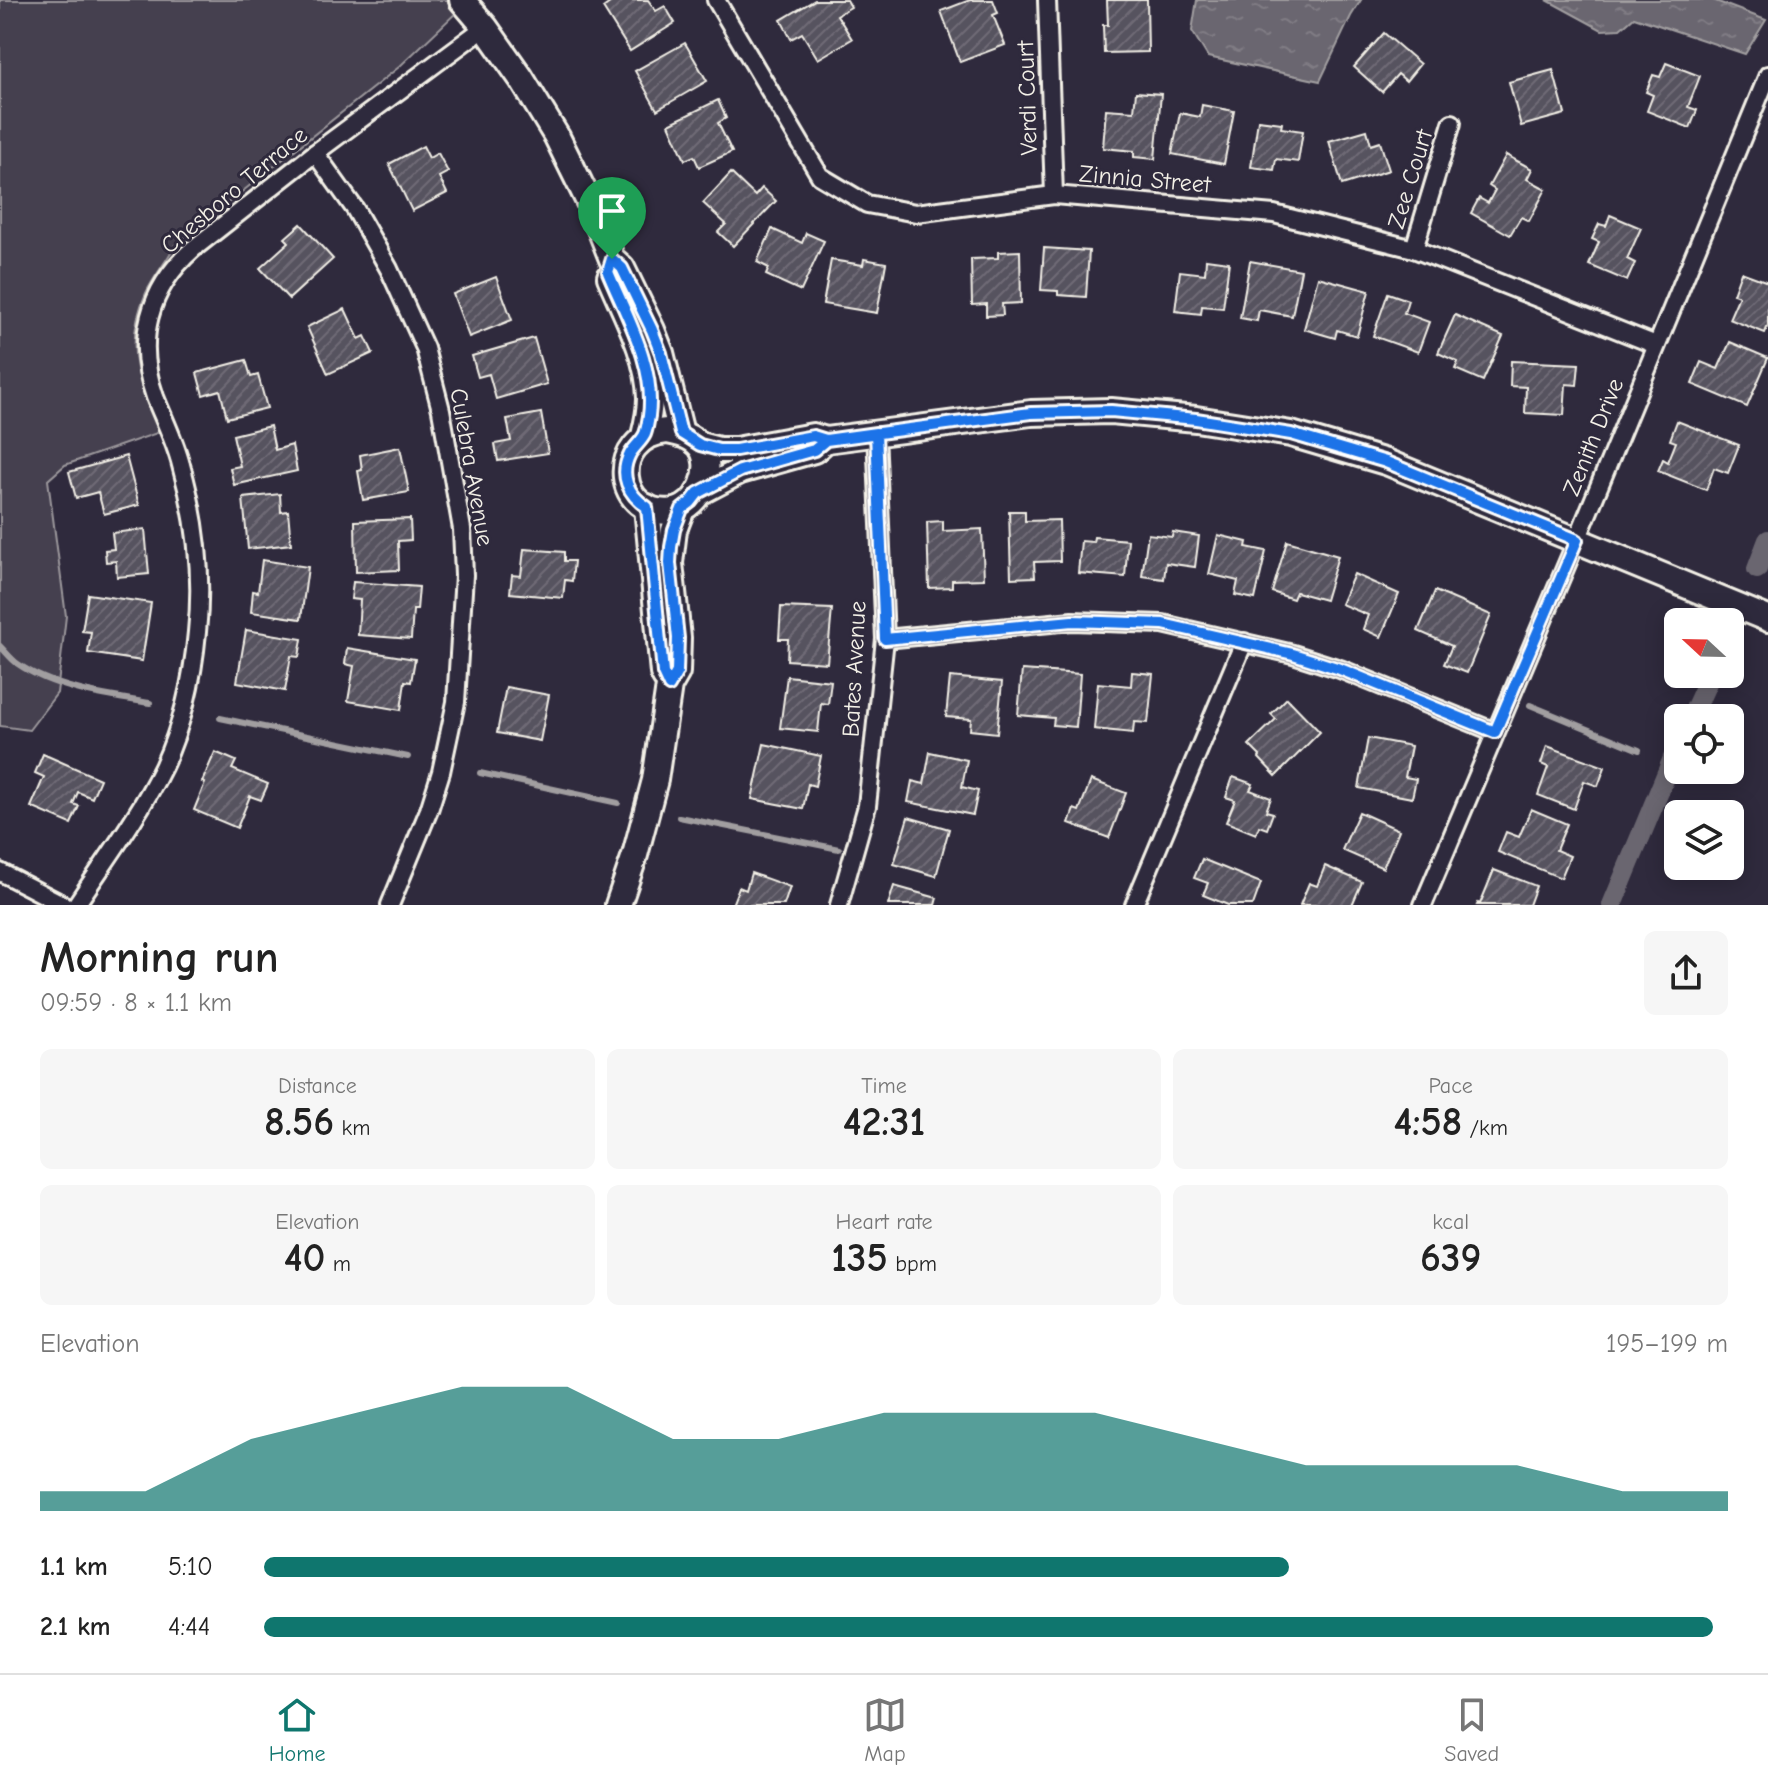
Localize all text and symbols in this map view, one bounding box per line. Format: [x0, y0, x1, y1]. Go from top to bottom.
street label: Verdi Court [1011, 39, 1043, 156]
street label: Chesboro Terrace [155, 121, 313, 259]
street label: Zee Court [1382, 125, 1439, 232]
street label: Zinnia Street [1078, 159, 1213, 199]
pin [578, 177, 646, 259]
icon: arrive [590, 189, 634, 233]
street label: Zenith Drive [1557, 374, 1629, 500]
street label: Culebra Avenue [444, 386, 500, 548]
street label: Bates Avenue [836, 600, 872, 738]
north arrow [1664, 608, 1744, 688]
map controls [1664, 608, 1744, 880]
button: locate [1664, 704, 1744, 784]
button: layers [1664, 800, 1744, 880]
button: share [1644, 931, 1728, 1015]
text: Morning run [40, 932, 279, 983]
text: 09:59 · 8 × 1.1 km [40, 988, 232, 1018]
text: Distance [278, 1073, 357, 1099]
text: Time [861, 1073, 907, 1099]
text: Pace [1428, 1073, 1473, 1099]
text: 8.56 [264, 1099, 334, 1145]
text: 42:31 [843, 1099, 925, 1145]
text: 4:58 [1393, 1099, 1462, 1145]
text: km [334, 1115, 370, 1141]
text: /km [1462, 1115, 1508, 1141]
text: Elevation [275, 1209, 359, 1235]
text: Heart rate [835, 1209, 932, 1235]
text: kcal [1432, 1209, 1469, 1235]
text: 40 [284, 1235, 325, 1281]
text: 135 [831, 1235, 888, 1281]
text: 639 [1420, 1235, 1481, 1281]
text: m [325, 1251, 351, 1277]
text: bpm [888, 1251, 937, 1277]
text: Elevation [40, 1329, 140, 1359]
text: 195–199 m [1606, 1329, 1728, 1359]
text: 1.1 km [40, 1552, 108, 1582]
text: 5:10 [168, 1552, 213, 1582]
text: 2.1 km [40, 1612, 111, 1642]
text: 4:44 [168, 1612, 210, 1642]
tab: Home [269, 1693, 325, 1767]
tab: Map [863, 1693, 907, 1767]
tab: Saved [1444, 1693, 1499, 1767]

